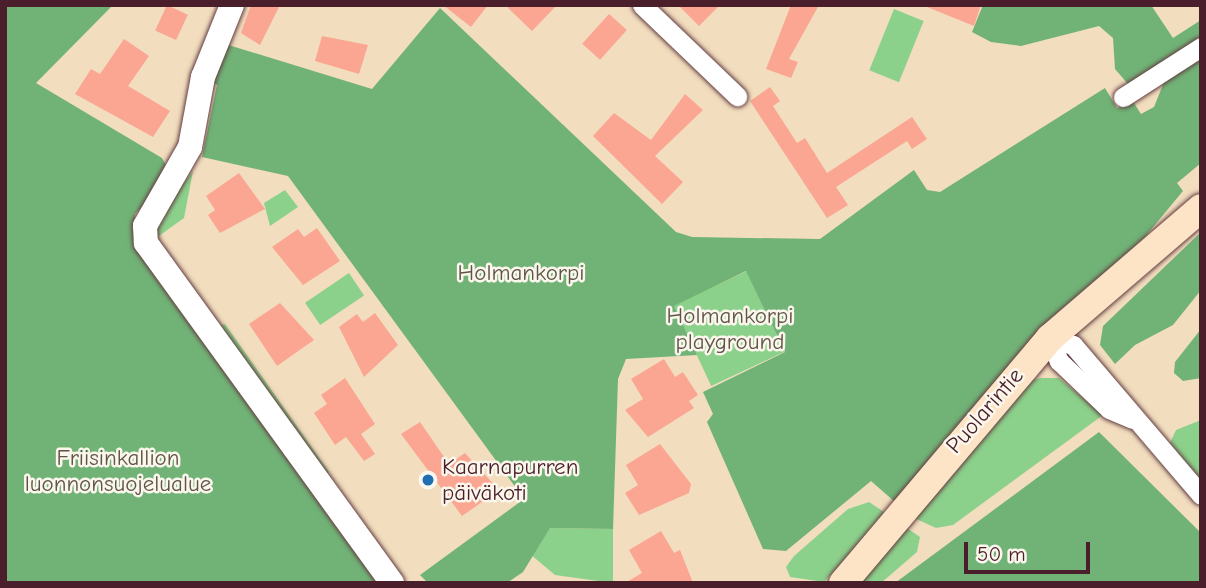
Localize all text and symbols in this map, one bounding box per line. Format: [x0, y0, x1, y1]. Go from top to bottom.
park label: Holmankorpi [458, 259, 584, 287]
park label: Holmankorpi playground [667, 302, 793, 356]
street label: Puolarintie [940, 363, 1030, 459]
park label: Friisinkallion luonnonsuojelualue [25, 444, 211, 498]
place label: Kaarnapurren päiväkoti [442, 453, 578, 507]
marker: Kaarnapurren päiväkoti [420, 472, 436, 488]
scale bar [968, 528, 1094, 572]
text: 50 m [977, 542, 1026, 566]

